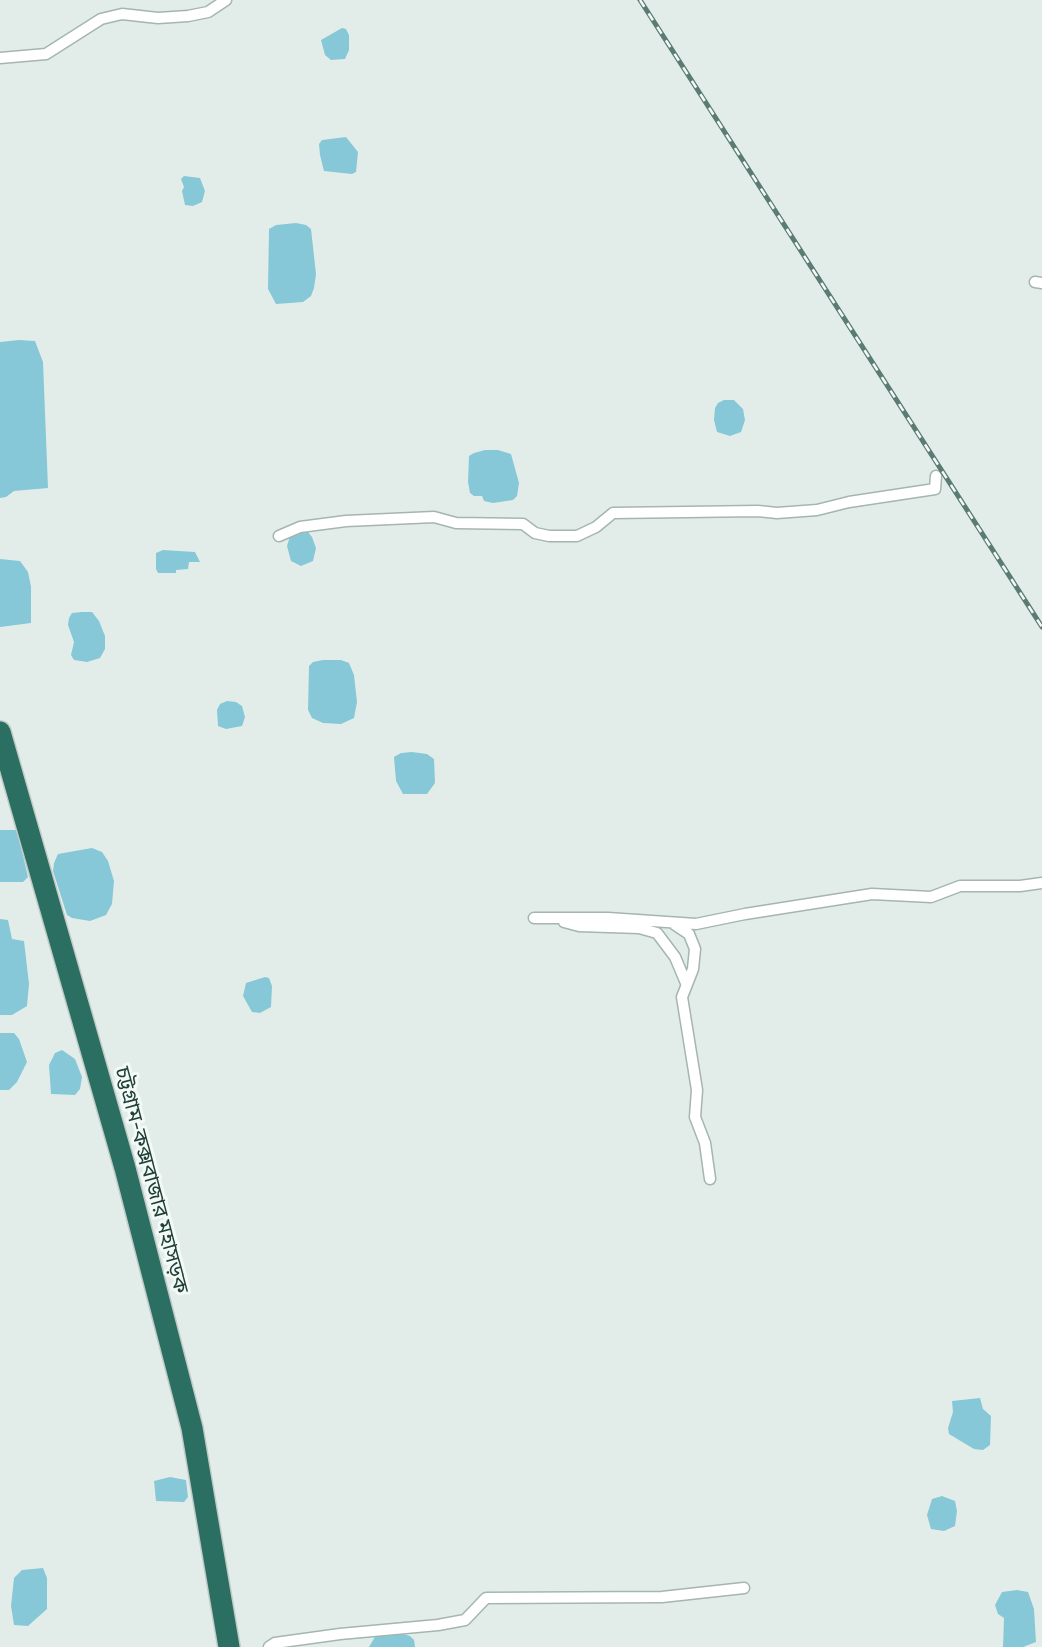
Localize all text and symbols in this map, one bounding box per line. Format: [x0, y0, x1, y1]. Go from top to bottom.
street label: চট্টগ্রাম-কক্সবাজার মহাসড়ক [110, 1064, 194, 1296]

